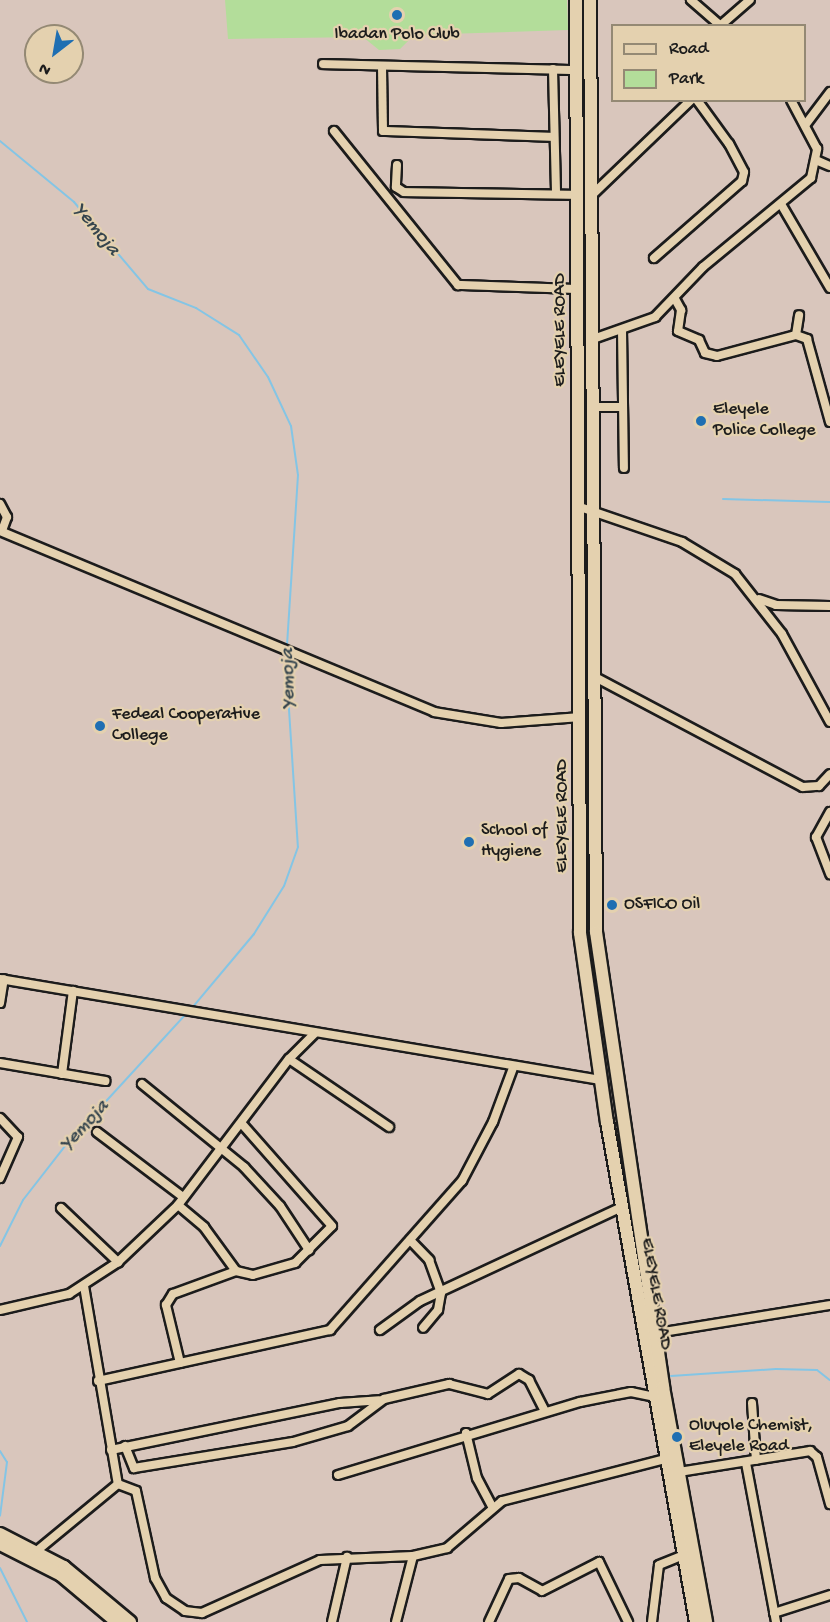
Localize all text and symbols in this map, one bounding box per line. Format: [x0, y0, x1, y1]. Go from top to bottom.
marker: Ibadan Polo Club [390, 8, 404, 22]
north arrow [24, 24, 84, 84]
place label: Ibadan Polo Club [334, 24, 460, 46]
legend [611, 24, 806, 102]
text: Road [669, 39, 708, 60]
text: N [36, 57, 55, 79]
text: Park [669, 69, 703, 90]
water label: Yemoja [67, 199, 125, 261]
street label: ELEYELE ROAD [550, 273, 572, 387]
place label: Eleyele Police College [713, 400, 816, 442]
marker: Eleyele Police College [694, 414, 708, 428]
water label: Yemoja [276, 648, 302, 710]
place label: Fedeal Cooperative College [112, 705, 260, 748]
marker: Fedeal Cooperative College [93, 719, 107, 733]
street label: ELEYELE ROAD [552, 759, 574, 873]
place label: School of Hygiene [481, 821, 547, 864]
marker: School of Hygiene [462, 835, 476, 849]
place label: OSFICO Oil [624, 894, 700, 916]
marker: OSFICO Oil [605, 898, 619, 912]
water label: Yemoja [55, 1095, 115, 1157]
street label: ELEYELE ROAD [635, 1236, 675, 1352]
place label: Oluyole Chemist, Eleyele Road [689, 1416, 813, 1458]
marker: Oluyole Chemist, Eleyele Road [670, 1430, 684, 1444]

